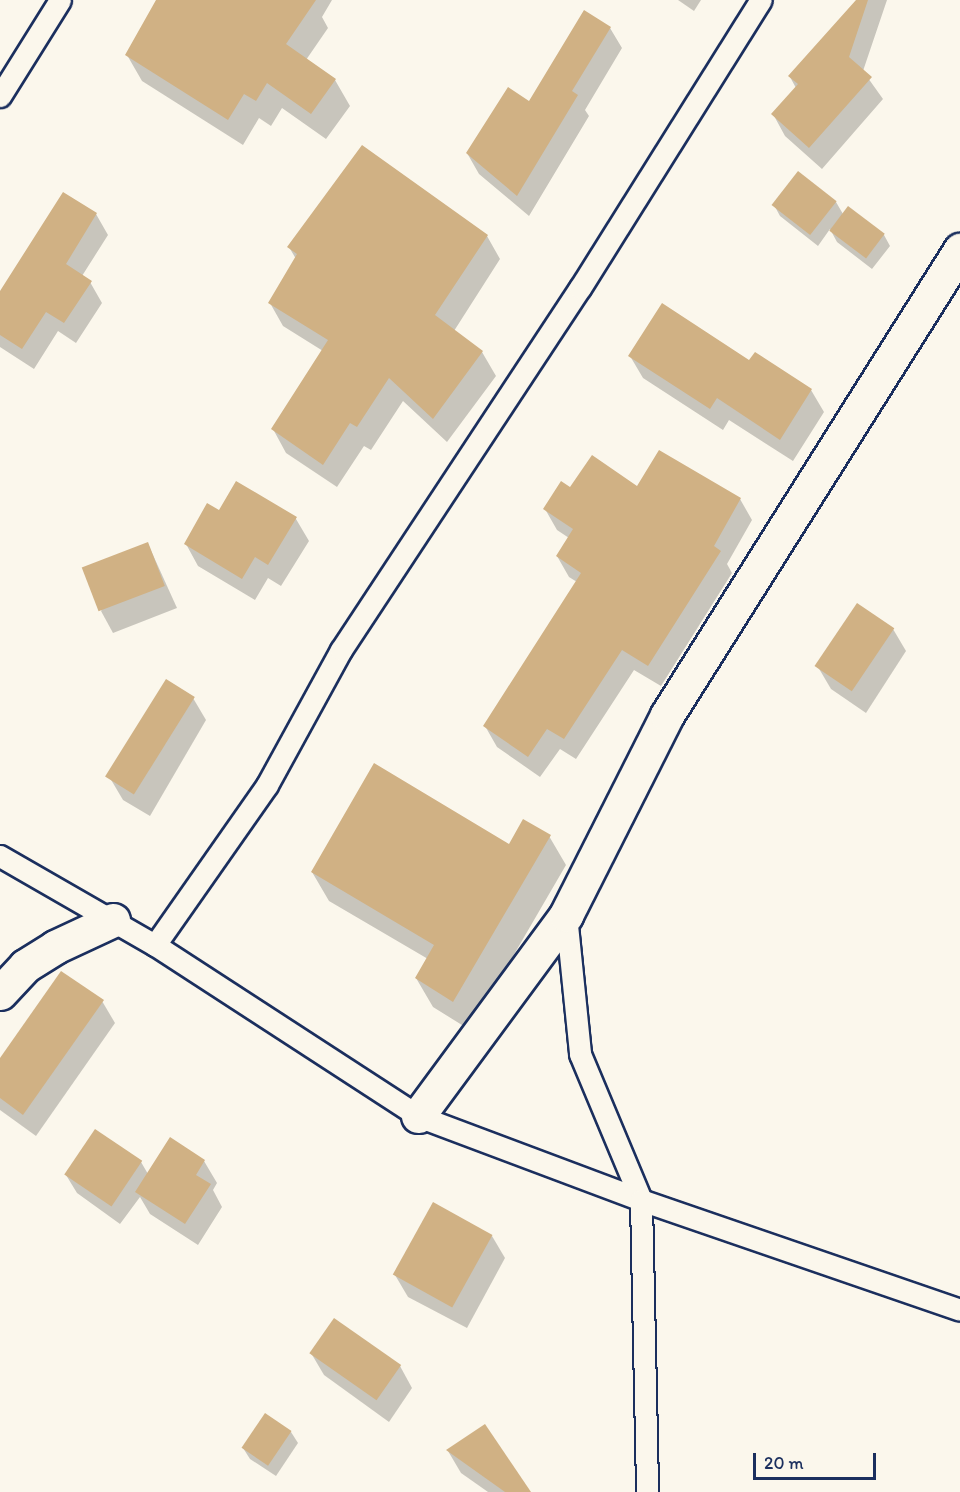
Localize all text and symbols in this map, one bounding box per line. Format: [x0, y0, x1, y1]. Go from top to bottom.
scale bar [756, 1441, 879, 1479]
text: 20 m [764, 1452, 804, 1474]

